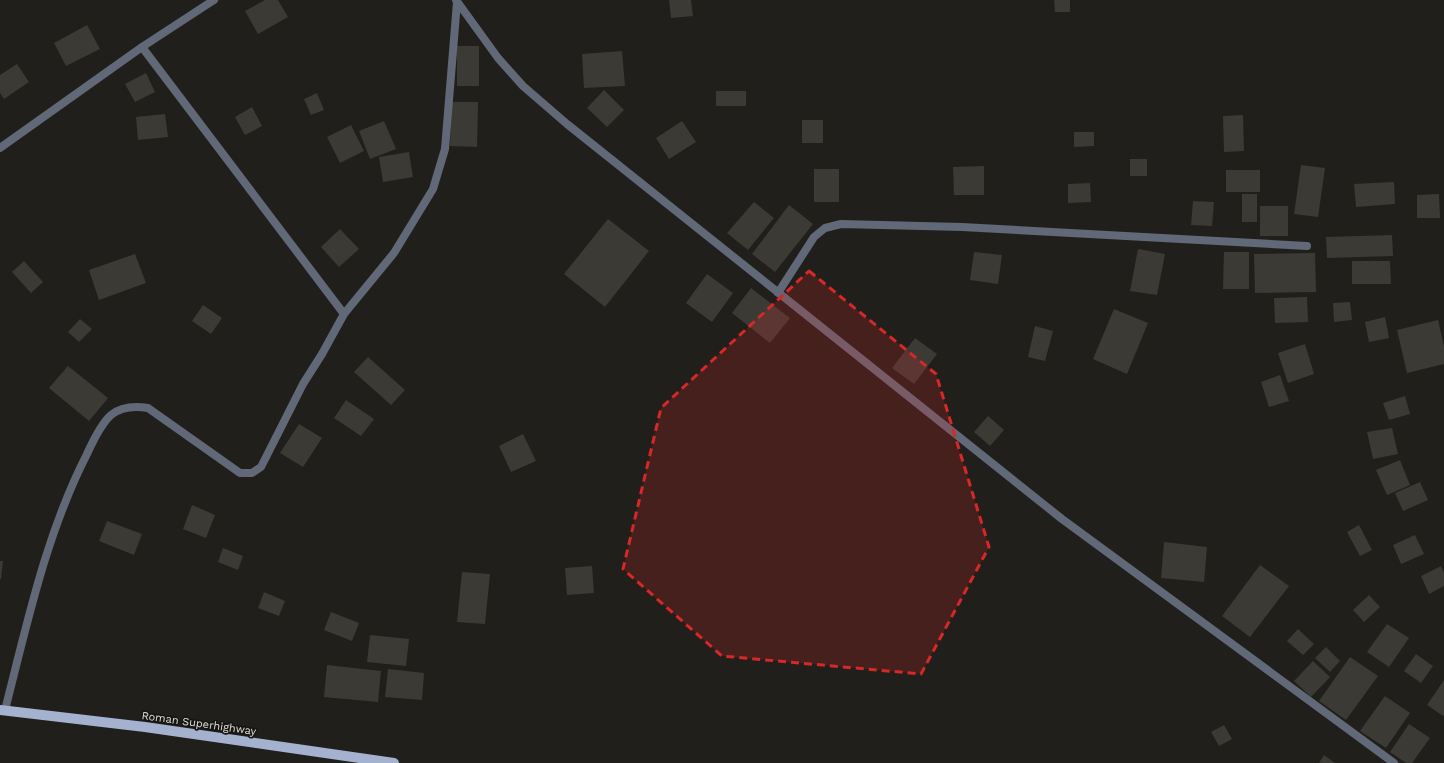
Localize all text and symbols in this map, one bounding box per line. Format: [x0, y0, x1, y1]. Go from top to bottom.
street label: Roman Superhighway [141, 709, 257, 738]

